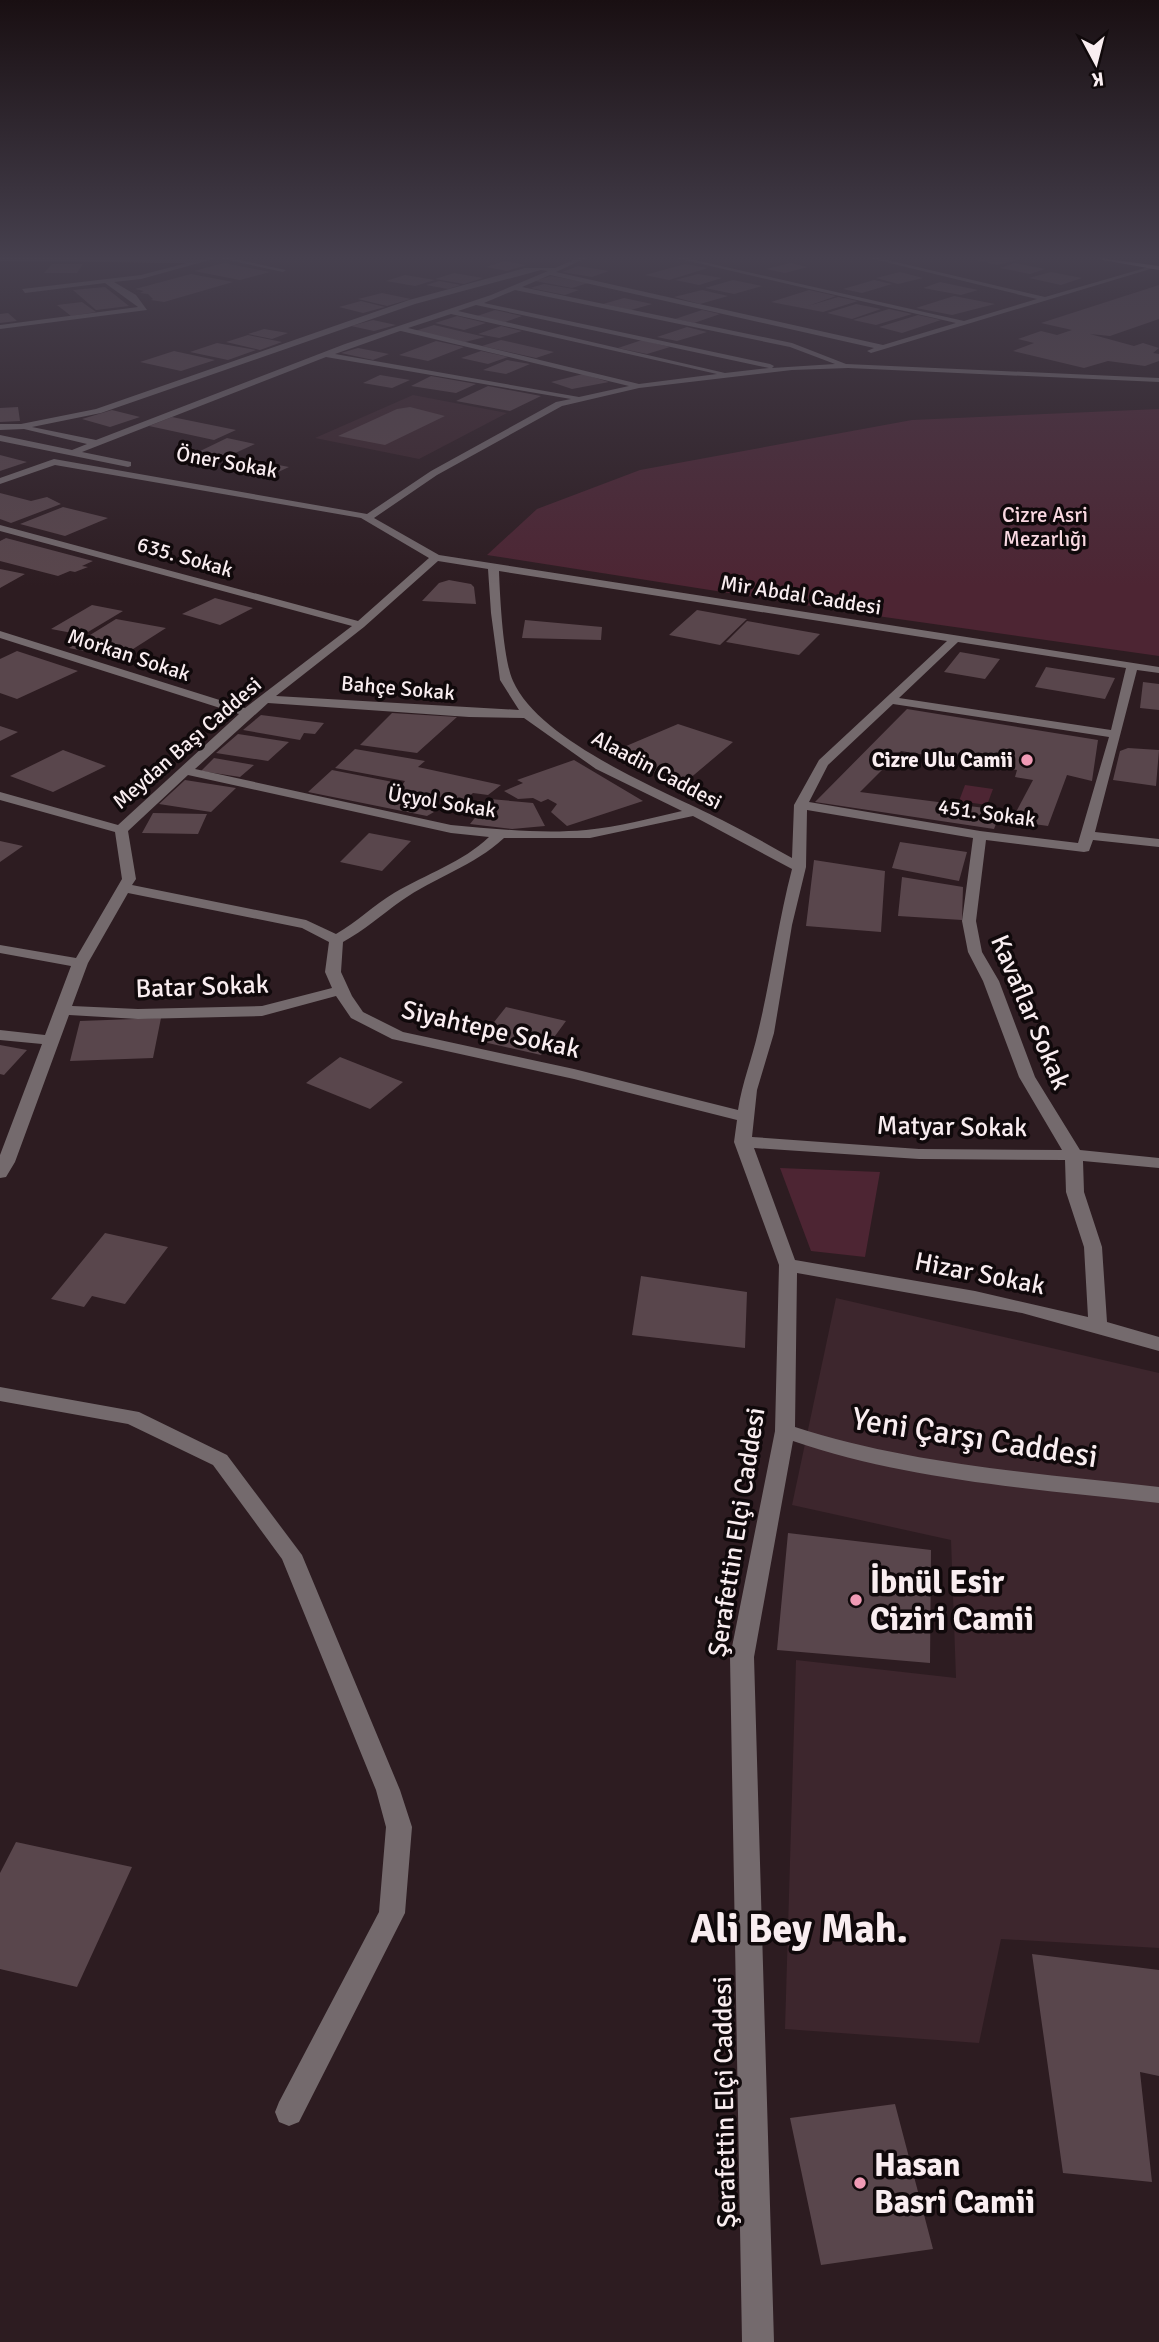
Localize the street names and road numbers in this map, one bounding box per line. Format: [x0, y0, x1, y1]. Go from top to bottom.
street label: Öner Sokak [174, 440, 280, 484]
street label: 635. Sokak [134, 531, 236, 583]
street label: Mir Abdal Caddesi [719, 569, 883, 621]
street label: Morkan Sokak [65, 623, 194, 687]
street label: Bahçe Sokak [340, 670, 456, 706]
street label: Meydan Başı Caddesi [107, 671, 267, 815]
street label: Alaadin Caddesi [587, 725, 727, 815]
street label: Üçyol Sokak [386, 781, 499, 823]
street label: 451. Sokak [936, 793, 1038, 833]
street label: Kavaflar Sokak [983, 930, 1077, 1095]
street label: Batar Sokak [135, 969, 269, 1005]
street label: Siyahtepe Sokak [398, 994, 583, 1066]
street label: Matyar Sokak [876, 1110, 1028, 1144]
street label: Hizar Sokak [912, 1246, 1048, 1302]
street label: Yeni Çarşı Caddesi [849, 1399, 1101, 1476]
street label: Şerafettin Elçi Caddesi [701, 1405, 772, 1659]
street label: Şerafettin Elçi Caddesi [707, 1976, 743, 2228]

